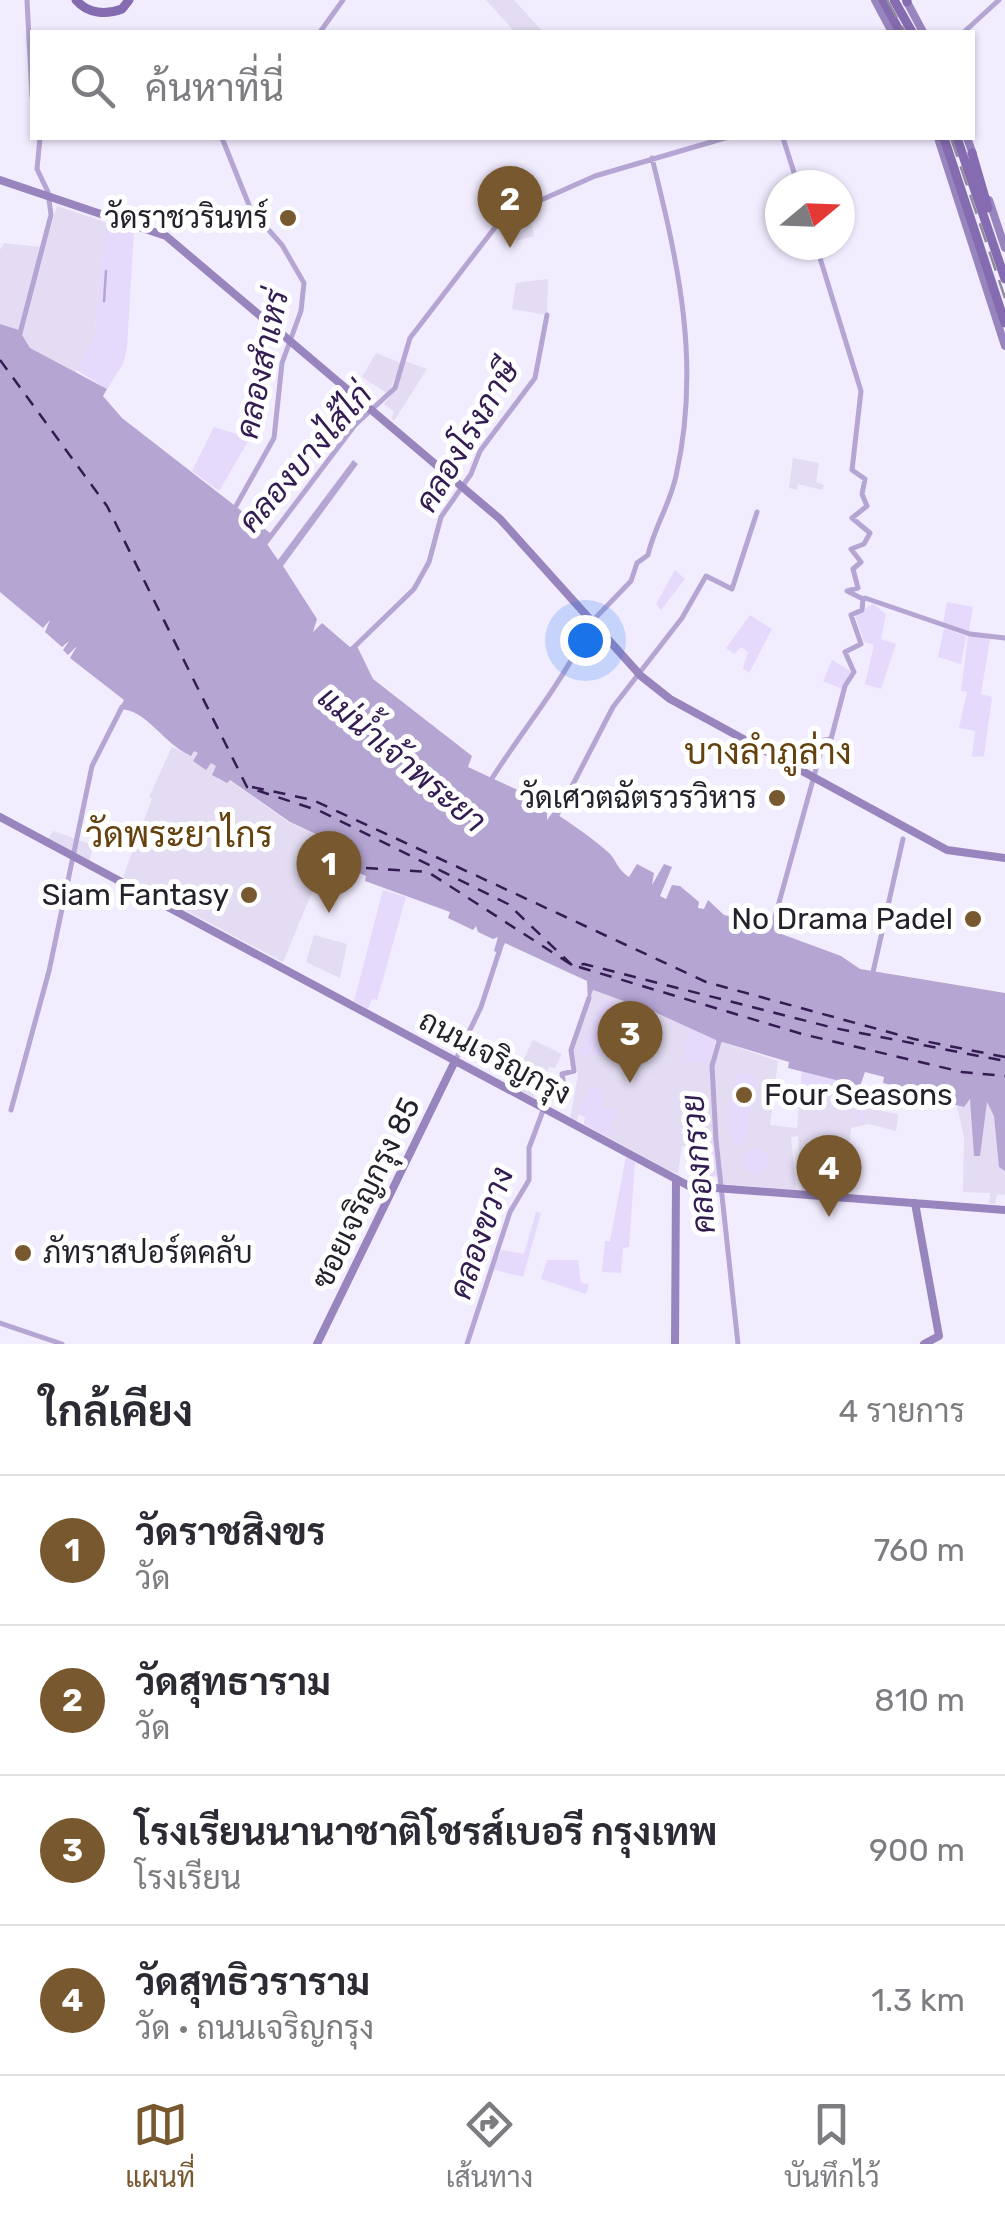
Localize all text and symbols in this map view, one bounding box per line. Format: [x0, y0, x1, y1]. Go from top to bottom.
search box [30, 30, 975, 140]
icon: search [65, 58, 120, 113]
text: ค้นหาที่นี่ [145, 65, 284, 111]
pin: 2 [478, 166, 542, 248]
north arrow [765, 170, 855, 260]
place label: วัดราชวรินทร์ [104, 198, 268, 236]
marker: วัดราชวรินทร์ [277, 207, 299, 229]
water label: คลองสำเหร่ [228, 284, 297, 442]
water label: คลองโรงภาษี [405, 351, 528, 519]
water label: คลองบางไส้ไก่ [229, 374, 381, 540]
your location [560, 615, 611, 666]
water label: แม่น้ำเจ้าพระยา [311, 670, 500, 840]
district label: บางลำภูล่าง [684, 731, 852, 776]
place label: วัดเศวตฉัตรวรวิหาร [520, 779, 757, 816]
marker: วัดเศวตฉัตรวรวิหาร [766, 787, 788, 809]
district label: วัดพระยาไกร [85, 812, 273, 856]
pin: 1 [296, 830, 362, 913]
place label: Siam Fantasy [42, 877, 229, 913]
marker: Siam Fantasy [238, 884, 260, 906]
place label: No Drama Padel [731, 901, 953, 937]
marker: No Drama Padel [962, 908, 984, 930]
pin: 3 [598, 1000, 662, 1083]
street label: ถนนเจริญกรุง [412, 1002, 577, 1115]
place label: Four Seasons [764, 1077, 953, 1113]
marker: Four Seasons [733, 1084, 755, 1106]
street label: ซอยเจริญกรุง 85 [304, 1091, 431, 1296]
water label: คลองกรวย [673, 1093, 723, 1235]
pin: 4 [796, 1134, 862, 1217]
water label: คลองขวาง [441, 1162, 521, 1304]
place label: ภัทราสปอร์ตคลับ [43, 1233, 253, 1271]
marker: ภัทราสปอร์ตคลับ [12, 1242, 34, 1264]
text: ใกล้เคียง [40, 1387, 193, 1437]
text: 4 รายการ [839, 1392, 965, 1430]
text: วัดราชสิงขร [135, 1509, 326, 1555]
text: 1 [65, 1531, 80, 1569]
text: 760 m [874, 1531, 965, 1569]
text: วัด [135, 1559, 170, 1597]
text: วัดสุทธาราม [135, 1659, 331, 1705]
text: 2 [62, 1681, 83, 1719]
text: 810 m [874, 1681, 965, 1719]
text: วัด [135, 1709, 170, 1747]
text: โรงเรียนนานาชาติโชรส์เบอรี กรุงเทพ [135, 1809, 717, 1855]
text: 3 [62, 1831, 83, 1869]
text: 900 m [869, 1831, 965, 1869]
text: โรงเรียน [135, 1859, 241, 1897]
text: วัดสุทธิวราราม [135, 1959, 370, 2005]
text: 4 [62, 1981, 83, 2019]
text: 1.3 km [871, 1981, 965, 2019]
text: วัด · ถนนเจริญกรุง [135, 2009, 374, 2047]
tab: แผนที่ [125, 2097, 195, 2194]
tab: เส้นทาง [446, 2097, 533, 2194]
tab: บันทึกไว้ [784, 2097, 880, 2194]

